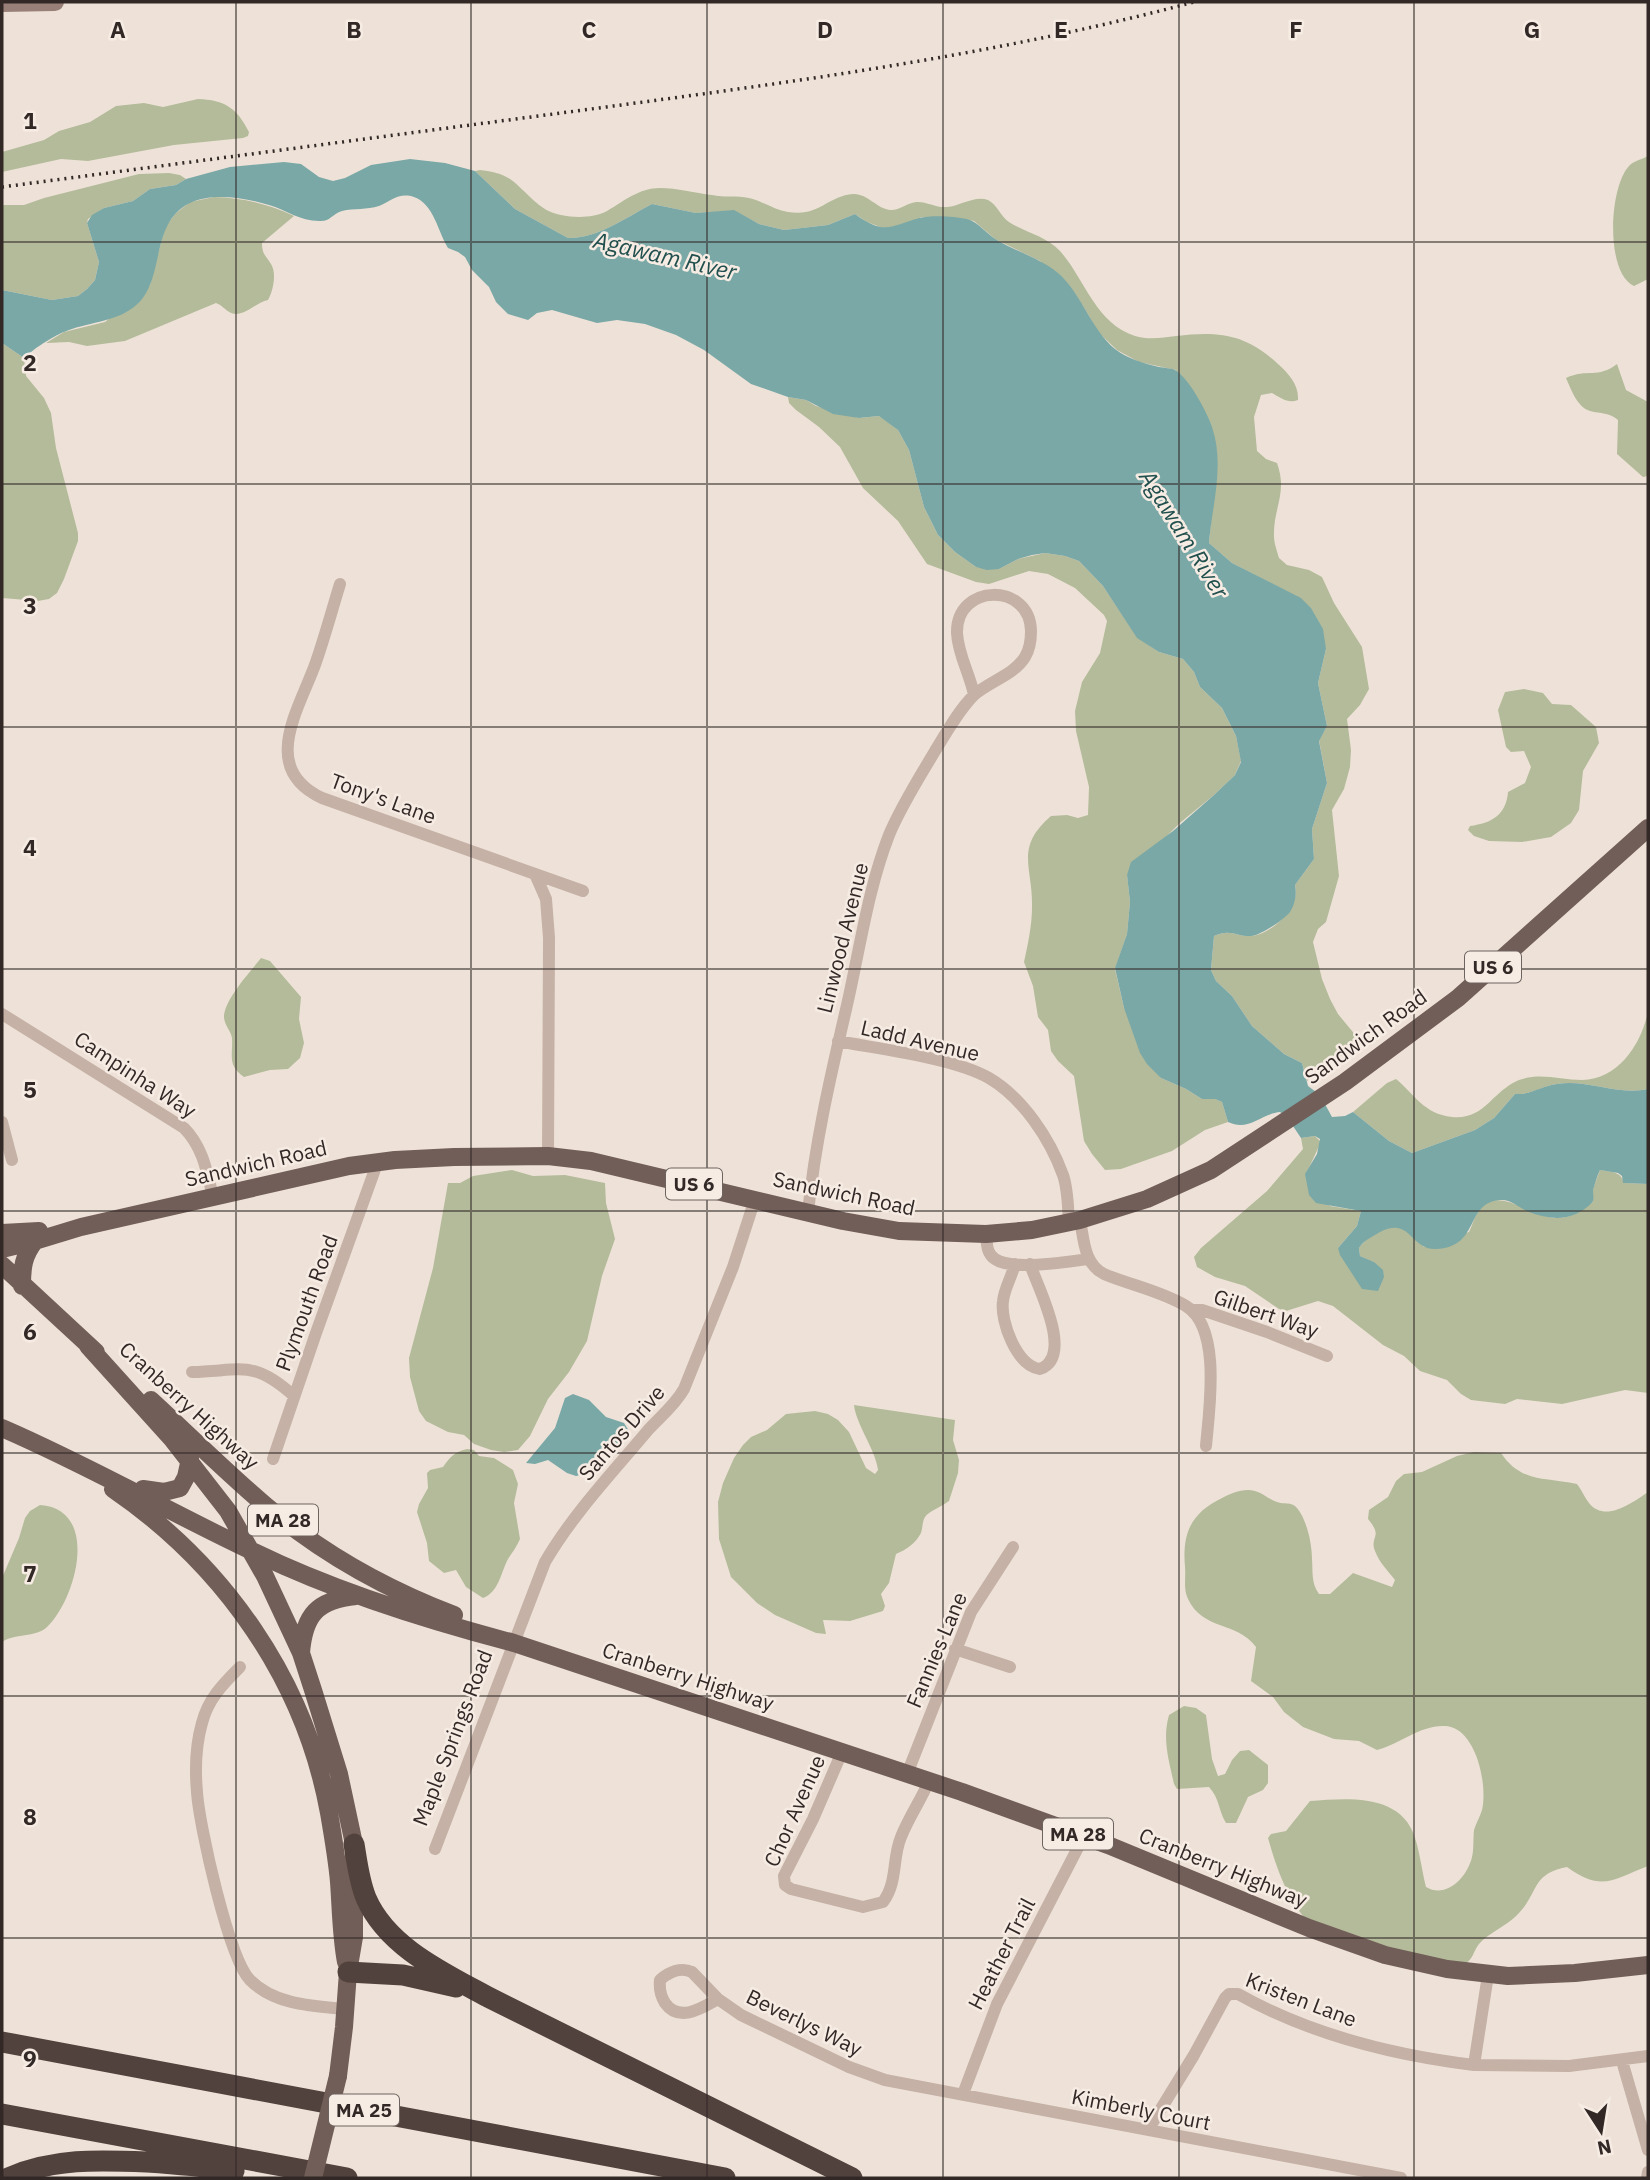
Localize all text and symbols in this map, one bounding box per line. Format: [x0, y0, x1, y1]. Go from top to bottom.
text: A [110, 14, 126, 44]
text: B [346, 14, 362, 44]
text: C [582, 14, 597, 44]
text: D [817, 14, 833, 44]
text: E [1054, 14, 1068, 44]
text: F [1289, 14, 1303, 44]
text: G [1524, 14, 1540, 44]
text: 1 [23, 105, 37, 135]
water label: Agawam River [590, 224, 740, 286]
text: 2 [23, 347, 37, 377]
water label: Agawam River [1133, 463, 1237, 604]
text: 3 [23, 590, 37, 620]
street label: Tony's Lane [327, 766, 440, 830]
text: 4 [23, 832, 37, 862]
street label: Linwood Avenue [810, 859, 874, 1016]
road number: US 6 [1465, 951, 1521, 982]
street label: Sandwich Road [1299, 982, 1432, 1090]
street label: Ladd Avenue [858, 1013, 982, 1067]
street label: Campinha Way [69, 1024, 202, 1124]
text: 5 [23, 1074, 37, 1104]
street label: Sandwich Road [182, 1133, 329, 1193]
street label: Sandwich Road [771, 1164, 918, 1222]
road number: US 6 [666, 1168, 722, 1200]
street label: Plymouth Road [268, 1231, 344, 1375]
street label: Gilbert Way [1210, 1282, 1323, 1344]
text: 6 [23, 1316, 37, 1346]
street label: Cranberry Highway [114, 1335, 266, 1476]
street label: Santos Drive [572, 1379, 671, 1486]
road number: MA 28 [248, 1504, 318, 1536]
text: 7 [23, 1558, 37, 1588]
street label: Fannies Lane [899, 1587, 973, 1712]
street label: Cranberry Highway [599, 1635, 778, 1717]
street label: Maple Springs Road [406, 1646, 499, 1830]
street label: Chor Avenue [757, 1750, 831, 1871]
text: 8 [23, 1801, 37, 1831]
road number: MA 28 [1043, 1818, 1113, 1850]
street label: Cranberry Highway [1135, 1821, 1312, 1914]
street label: Heather Trail [961, 1893, 1041, 2014]
street label: Kristen Lane [1242, 1965, 1361, 2033]
street label: Beverlys Way [742, 1982, 868, 2062]
text: 9 [23, 2043, 37, 2073]
street label: Kimberly Court [1069, 2082, 1213, 2136]
road number: MA 25 [329, 2094, 399, 2126]
north arrow [1566, 2096, 1636, 2166]
text: N [1595, 2134, 1614, 2161]

